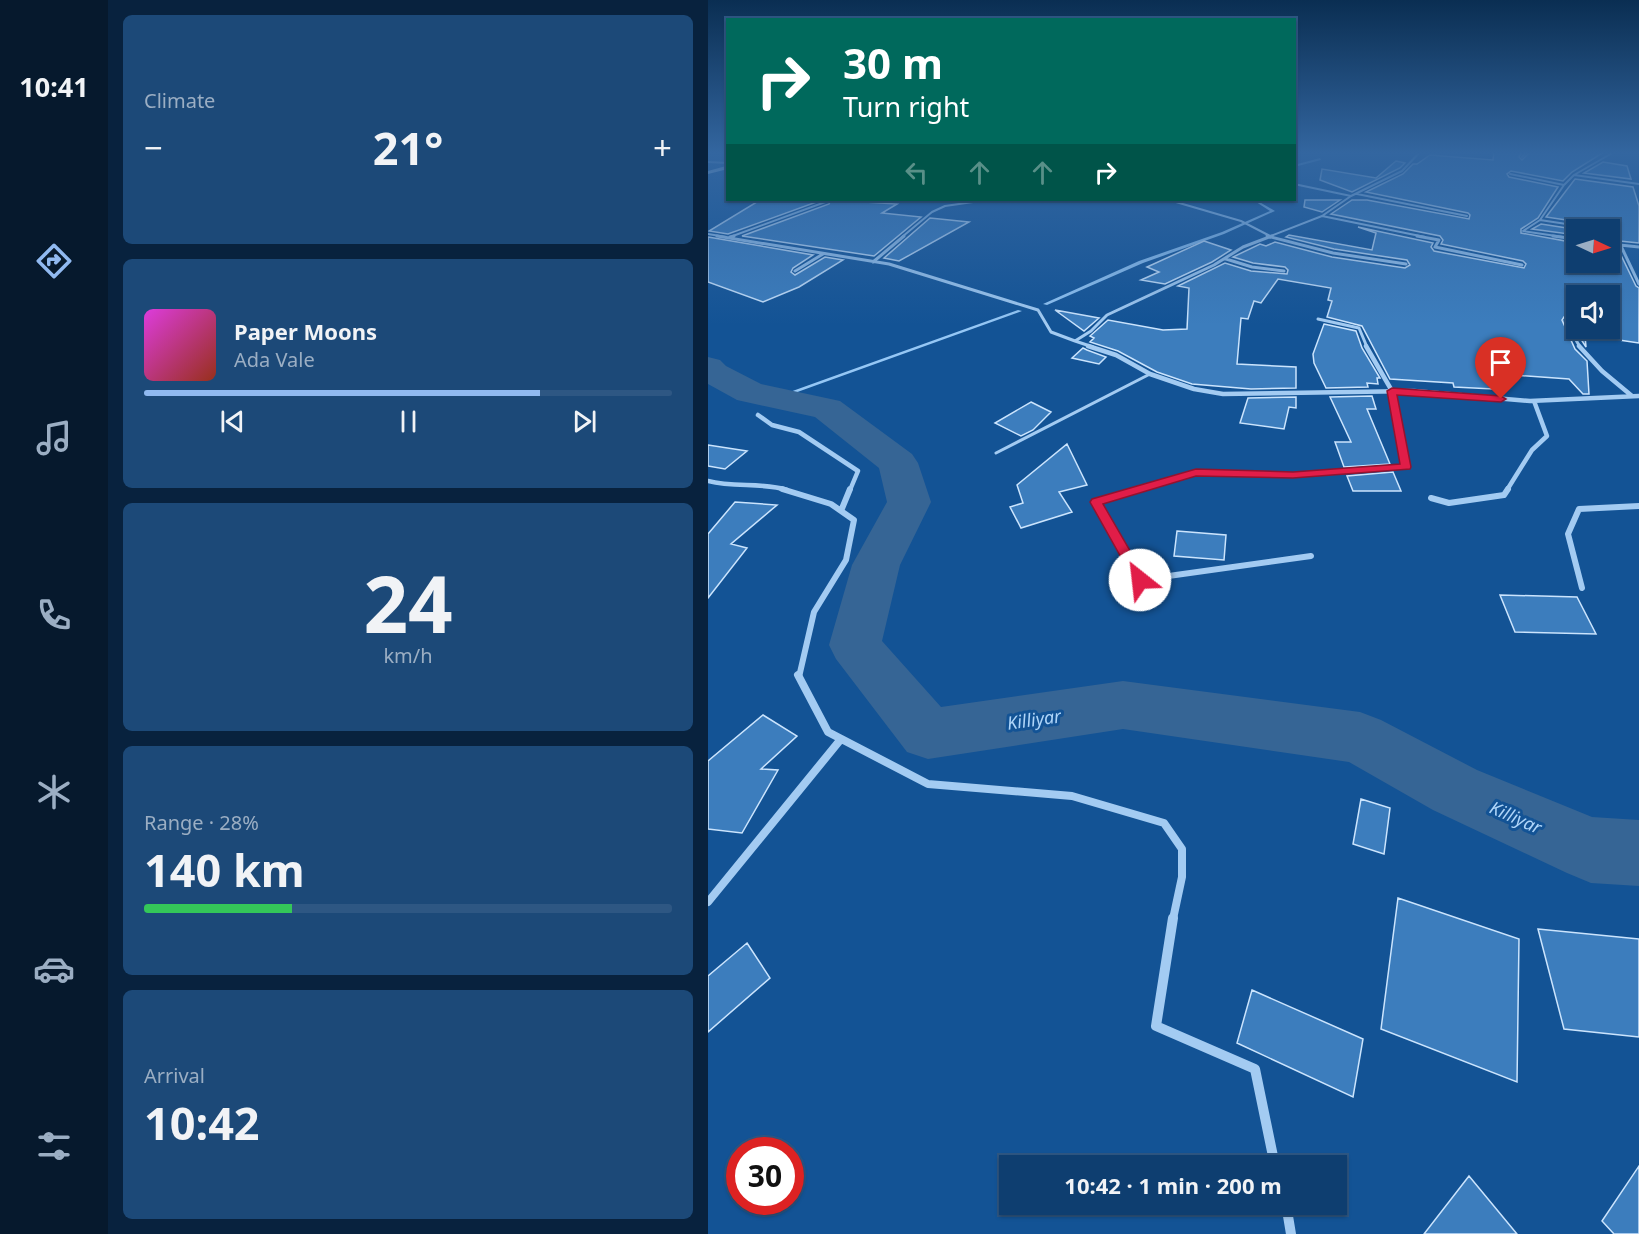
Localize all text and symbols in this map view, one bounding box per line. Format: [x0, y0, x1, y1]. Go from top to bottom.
text: 30 m [843, 34, 943, 91]
icon: right [744, 42, 822, 120]
text: 10:41 [19, 68, 89, 105]
text: Climate [144, 87, 215, 114]
text: Turn right [843, 88, 969, 125]
text: 21° [373, 117, 443, 178]
text: − [144, 125, 163, 170]
text: + [653, 125, 672, 170]
icon: left [900, 156, 933, 189]
icon: ahead [963, 156, 996, 189]
icon: ahead [1026, 156, 1059, 189]
icon: right [1089, 156, 1122, 189]
north arrow [1566, 219, 1620, 273]
map controls [1566, 219, 1620, 339]
icon: directions [33, 240, 75, 282]
button: sound [1566, 285, 1620, 339]
text: Paper Moons [234, 316, 377, 346]
pin [1475, 337, 1526, 399]
text: Ada Vale [234, 346, 315, 373]
icon: arrive [1484, 346, 1517, 379]
icon: previous [216, 405, 249, 438]
icon: pause [392, 405, 425, 438]
icon: next [568, 405, 601, 438]
icon: music [33, 417, 75, 459]
position arrow [1108, 548, 1172, 612]
text: 24 [363, 550, 453, 656]
icon: phone [33, 594, 75, 636]
text: km/h [383, 642, 433, 669]
water label: Killiyar [1005, 703, 1063, 735]
icon: climate [33, 771, 75, 813]
water label: Killiyar [1486, 795, 1547, 839]
text: Range · 28% [144, 809, 259, 836]
text: 140 km [144, 839, 305, 900]
icon: car [33, 948, 75, 990]
text: Arrival [144, 1062, 205, 1089]
text: 10:42 [144, 1092, 260, 1153]
icon: filters [33, 1125, 75, 1167]
speed limit sign: 30 [726, 1137, 804, 1215]
text: 10:42 · 1 min · 200 m [1064, 1170, 1282, 1200]

